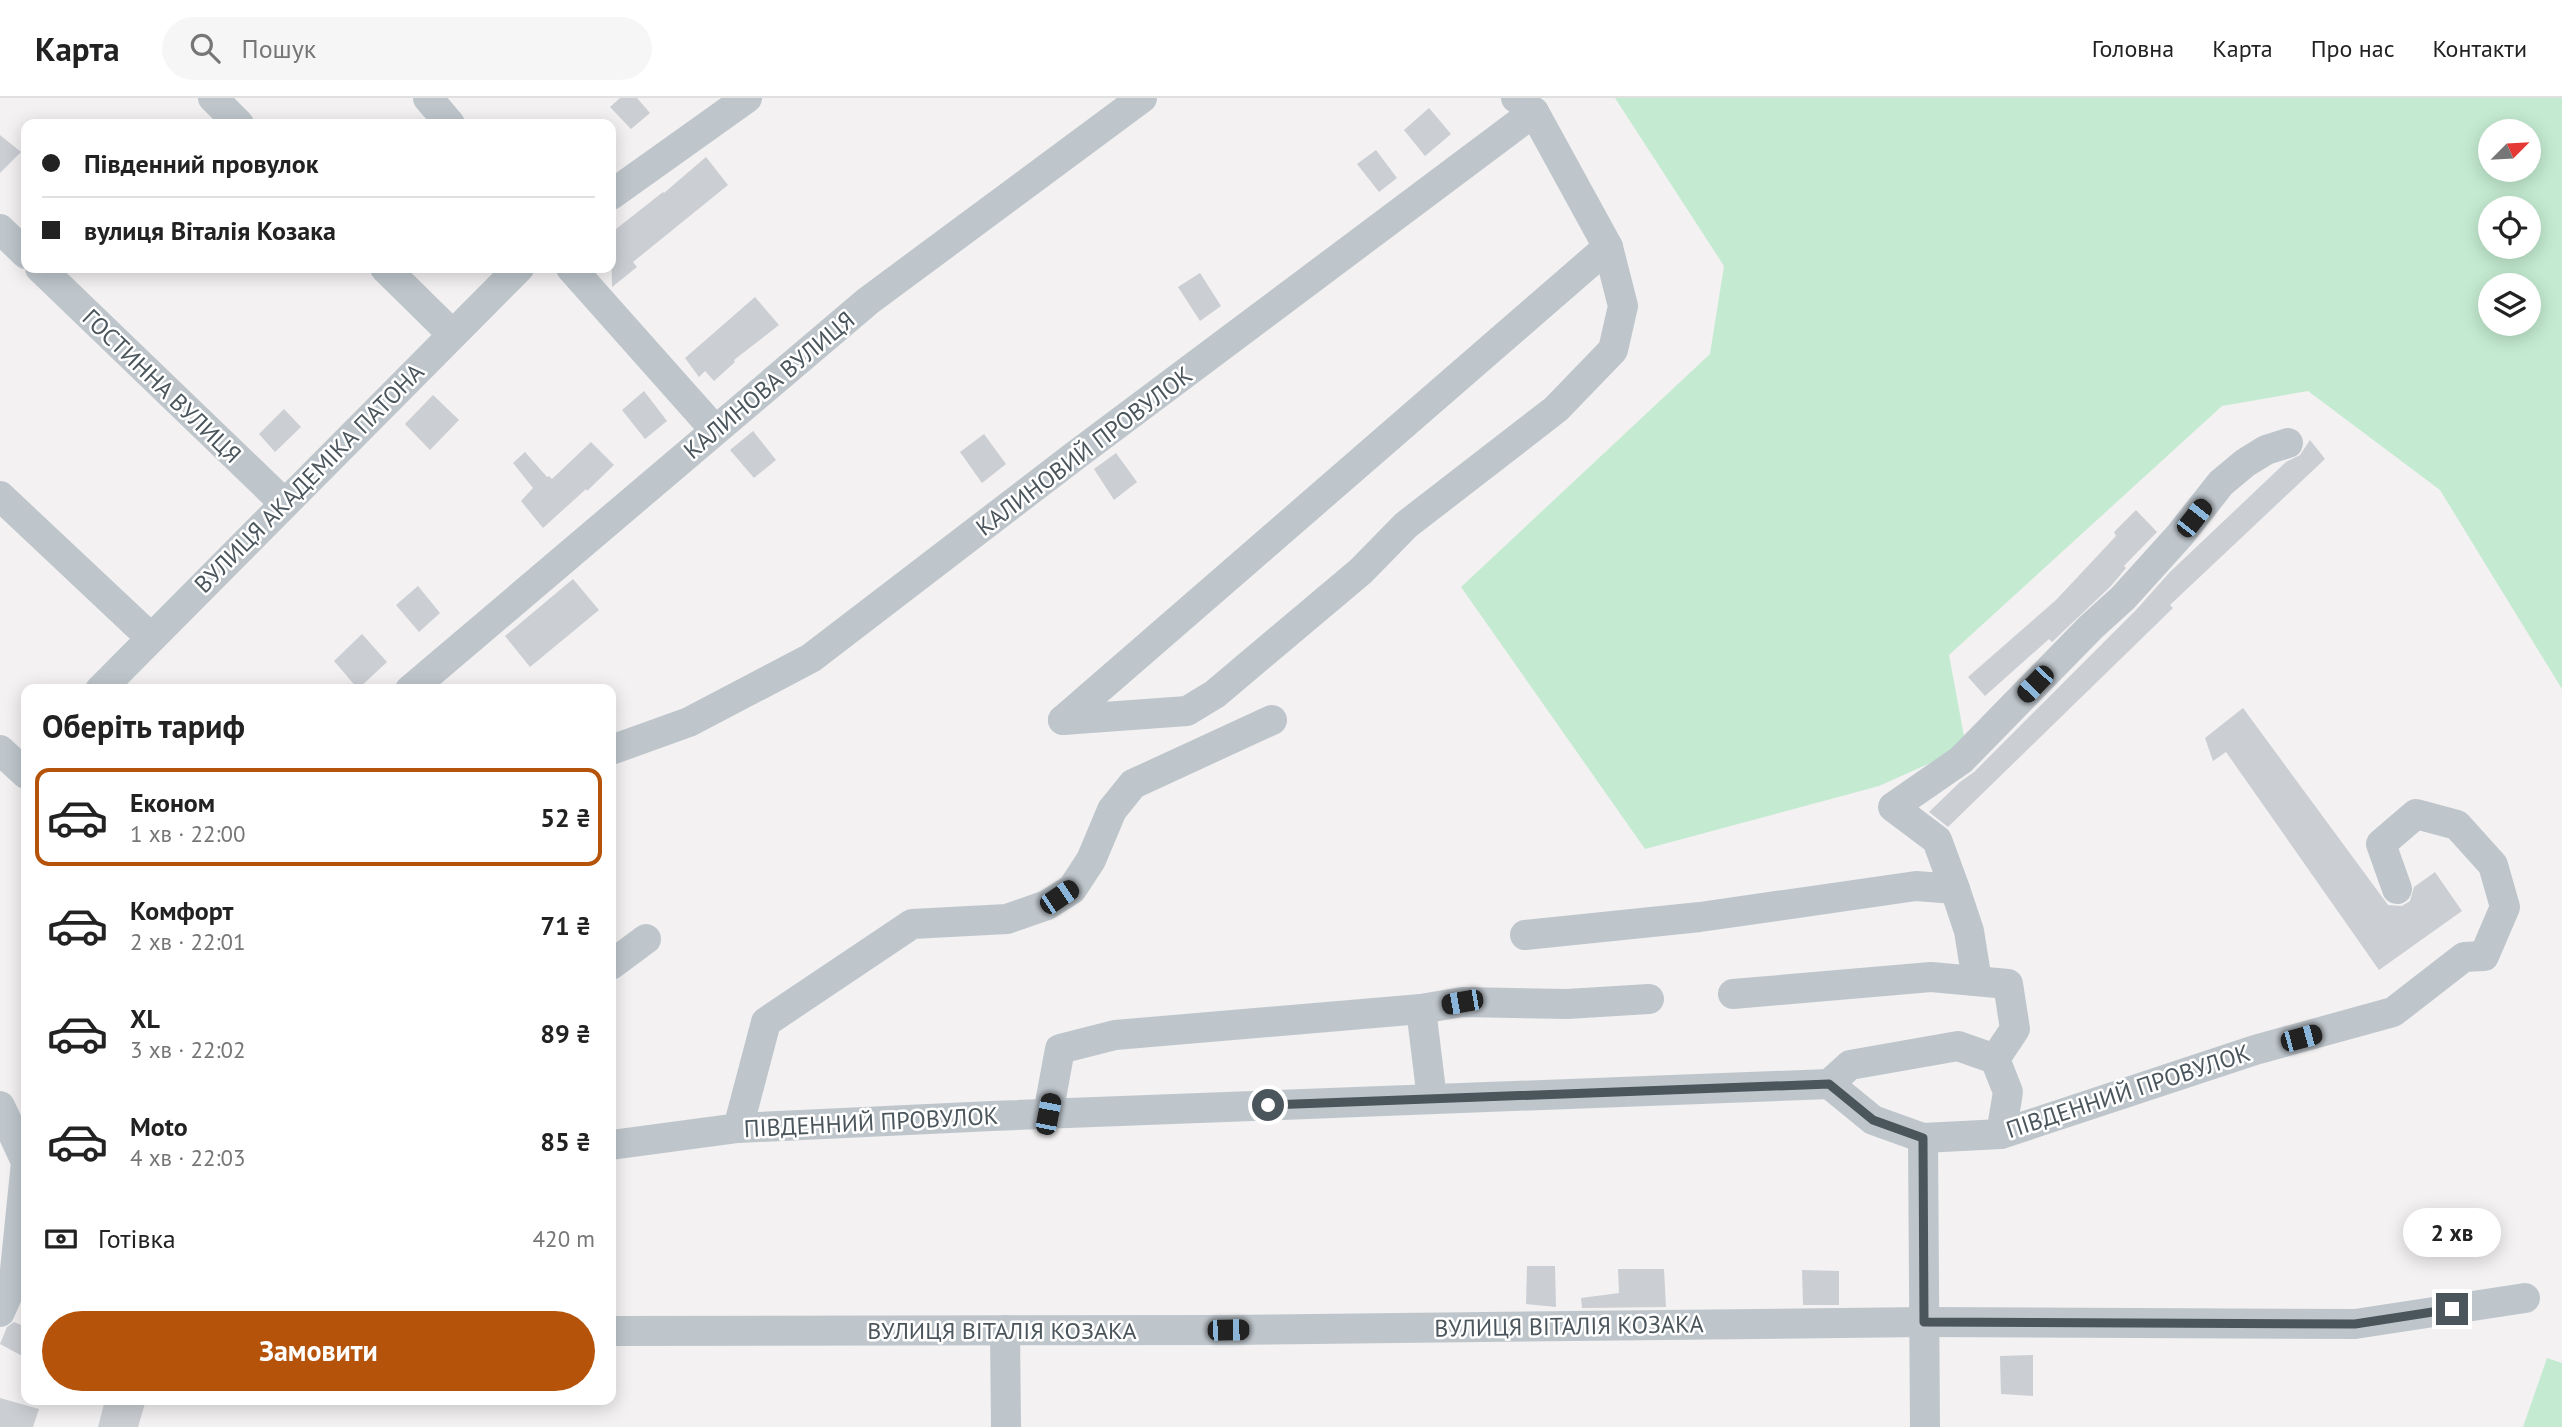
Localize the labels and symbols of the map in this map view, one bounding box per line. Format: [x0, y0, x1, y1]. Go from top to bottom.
north arrow [2478, 119, 2541, 182]
street label: ГОСТИННА ВУЛИЦЯ [76, 302, 248, 470]
street label: КАЛИНОВА ВУЛИЦЯ [677, 304, 861, 466]
street label: ВУЛИЦЯ АКАДЕМІКА ПАТОНА [188, 357, 430, 599]
street label: КАЛИНОВИЙ ПРОВУЛОК [970, 359, 1198, 543]
car [2173, 495, 2216, 541]
car [2013, 662, 2058, 706]
car [1036, 877, 1083, 917]
car [1440, 988, 1485, 1016]
car [2278, 1022, 2325, 1054]
street label: ПІВДЕННИЙ ПРОВУЛОК [2002, 1037, 2254, 1145]
route start [1252, 1089, 1284, 1121]
car [1034, 1091, 1063, 1137]
street label: ПІВДЕННИЙ ПРОВУЛОК [743, 1100, 999, 1144]
callout: 2 хв [2403, 1208, 2501, 1256]
route end [2436, 1293, 2468, 1325]
street label: ВУЛИЦЯ ВІТАЛІЯ КОЗАКА [1434, 1308, 1704, 1344]
street label: ВУЛИЦЯ ВІТАЛІЯ КОЗАКА [867, 1315, 1137, 1346]
car [1207, 1319, 1250, 1341]

